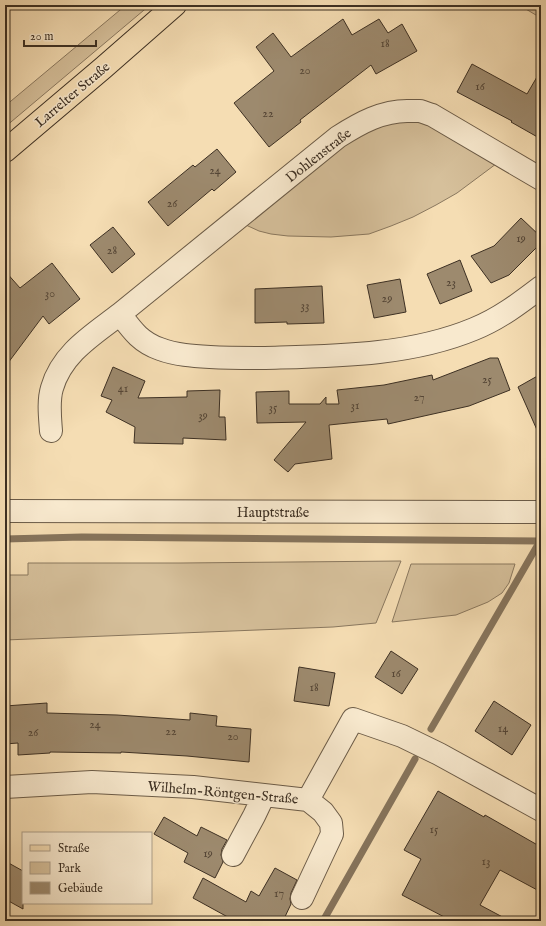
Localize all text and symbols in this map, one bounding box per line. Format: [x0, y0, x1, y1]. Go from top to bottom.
scale bar [24, 22, 96, 48]
text: 20 m [30, 29, 53, 44]
house number: 18 [380, 36, 390, 51]
street label: Larrelter Straße [31, 58, 114, 131]
house number: 20 [299, 63, 311, 78]
house number: 16 [475, 79, 486, 94]
house number: 22 [262, 106, 274, 121]
street label: Dohlenstraße [282, 124, 355, 187]
house number: 24 [209, 163, 221, 178]
house number: 26 [167, 196, 178, 211]
house number: 19 [516, 231, 526, 246]
house number: 28 [107, 243, 117, 258]
house number: 23 [446, 275, 456, 290]
house number: 30 [45, 286, 55, 301]
house number: 29 [382, 291, 392, 306]
house number: 33 [301, 298, 309, 313]
house number: 25 [482, 372, 493, 387]
house number: 41 [118, 381, 128, 396]
house number: 27 [413, 390, 425, 405]
house number: 31 [351, 398, 359, 413]
house number: 35 [269, 400, 278, 415]
house number: 39 [198, 408, 208, 423]
street label: Hauptstraße [237, 504, 310, 522]
house number: 16 [391, 666, 402, 681]
house number: 18 [309, 680, 319, 695]
house number: 24 [89, 717, 101, 732]
house number: 14 [498, 721, 508, 736]
house number: 22 [165, 724, 177, 739]
house number: 26 [28, 725, 39, 740]
house number: 20 [227, 729, 239, 744]
street label: Wilhelm-Röntgen-Straße [147, 777, 299, 809]
house number: 15 [430, 822, 439, 837]
legend [22, 832, 152, 904]
text: Straße [58, 841, 90, 856]
house number: 19 [203, 846, 213, 861]
house number: 13 [482, 854, 490, 869]
text: Park [58, 861, 81, 876]
text: Gebäude [58, 881, 103, 896]
house number: 17 [274, 886, 284, 901]

